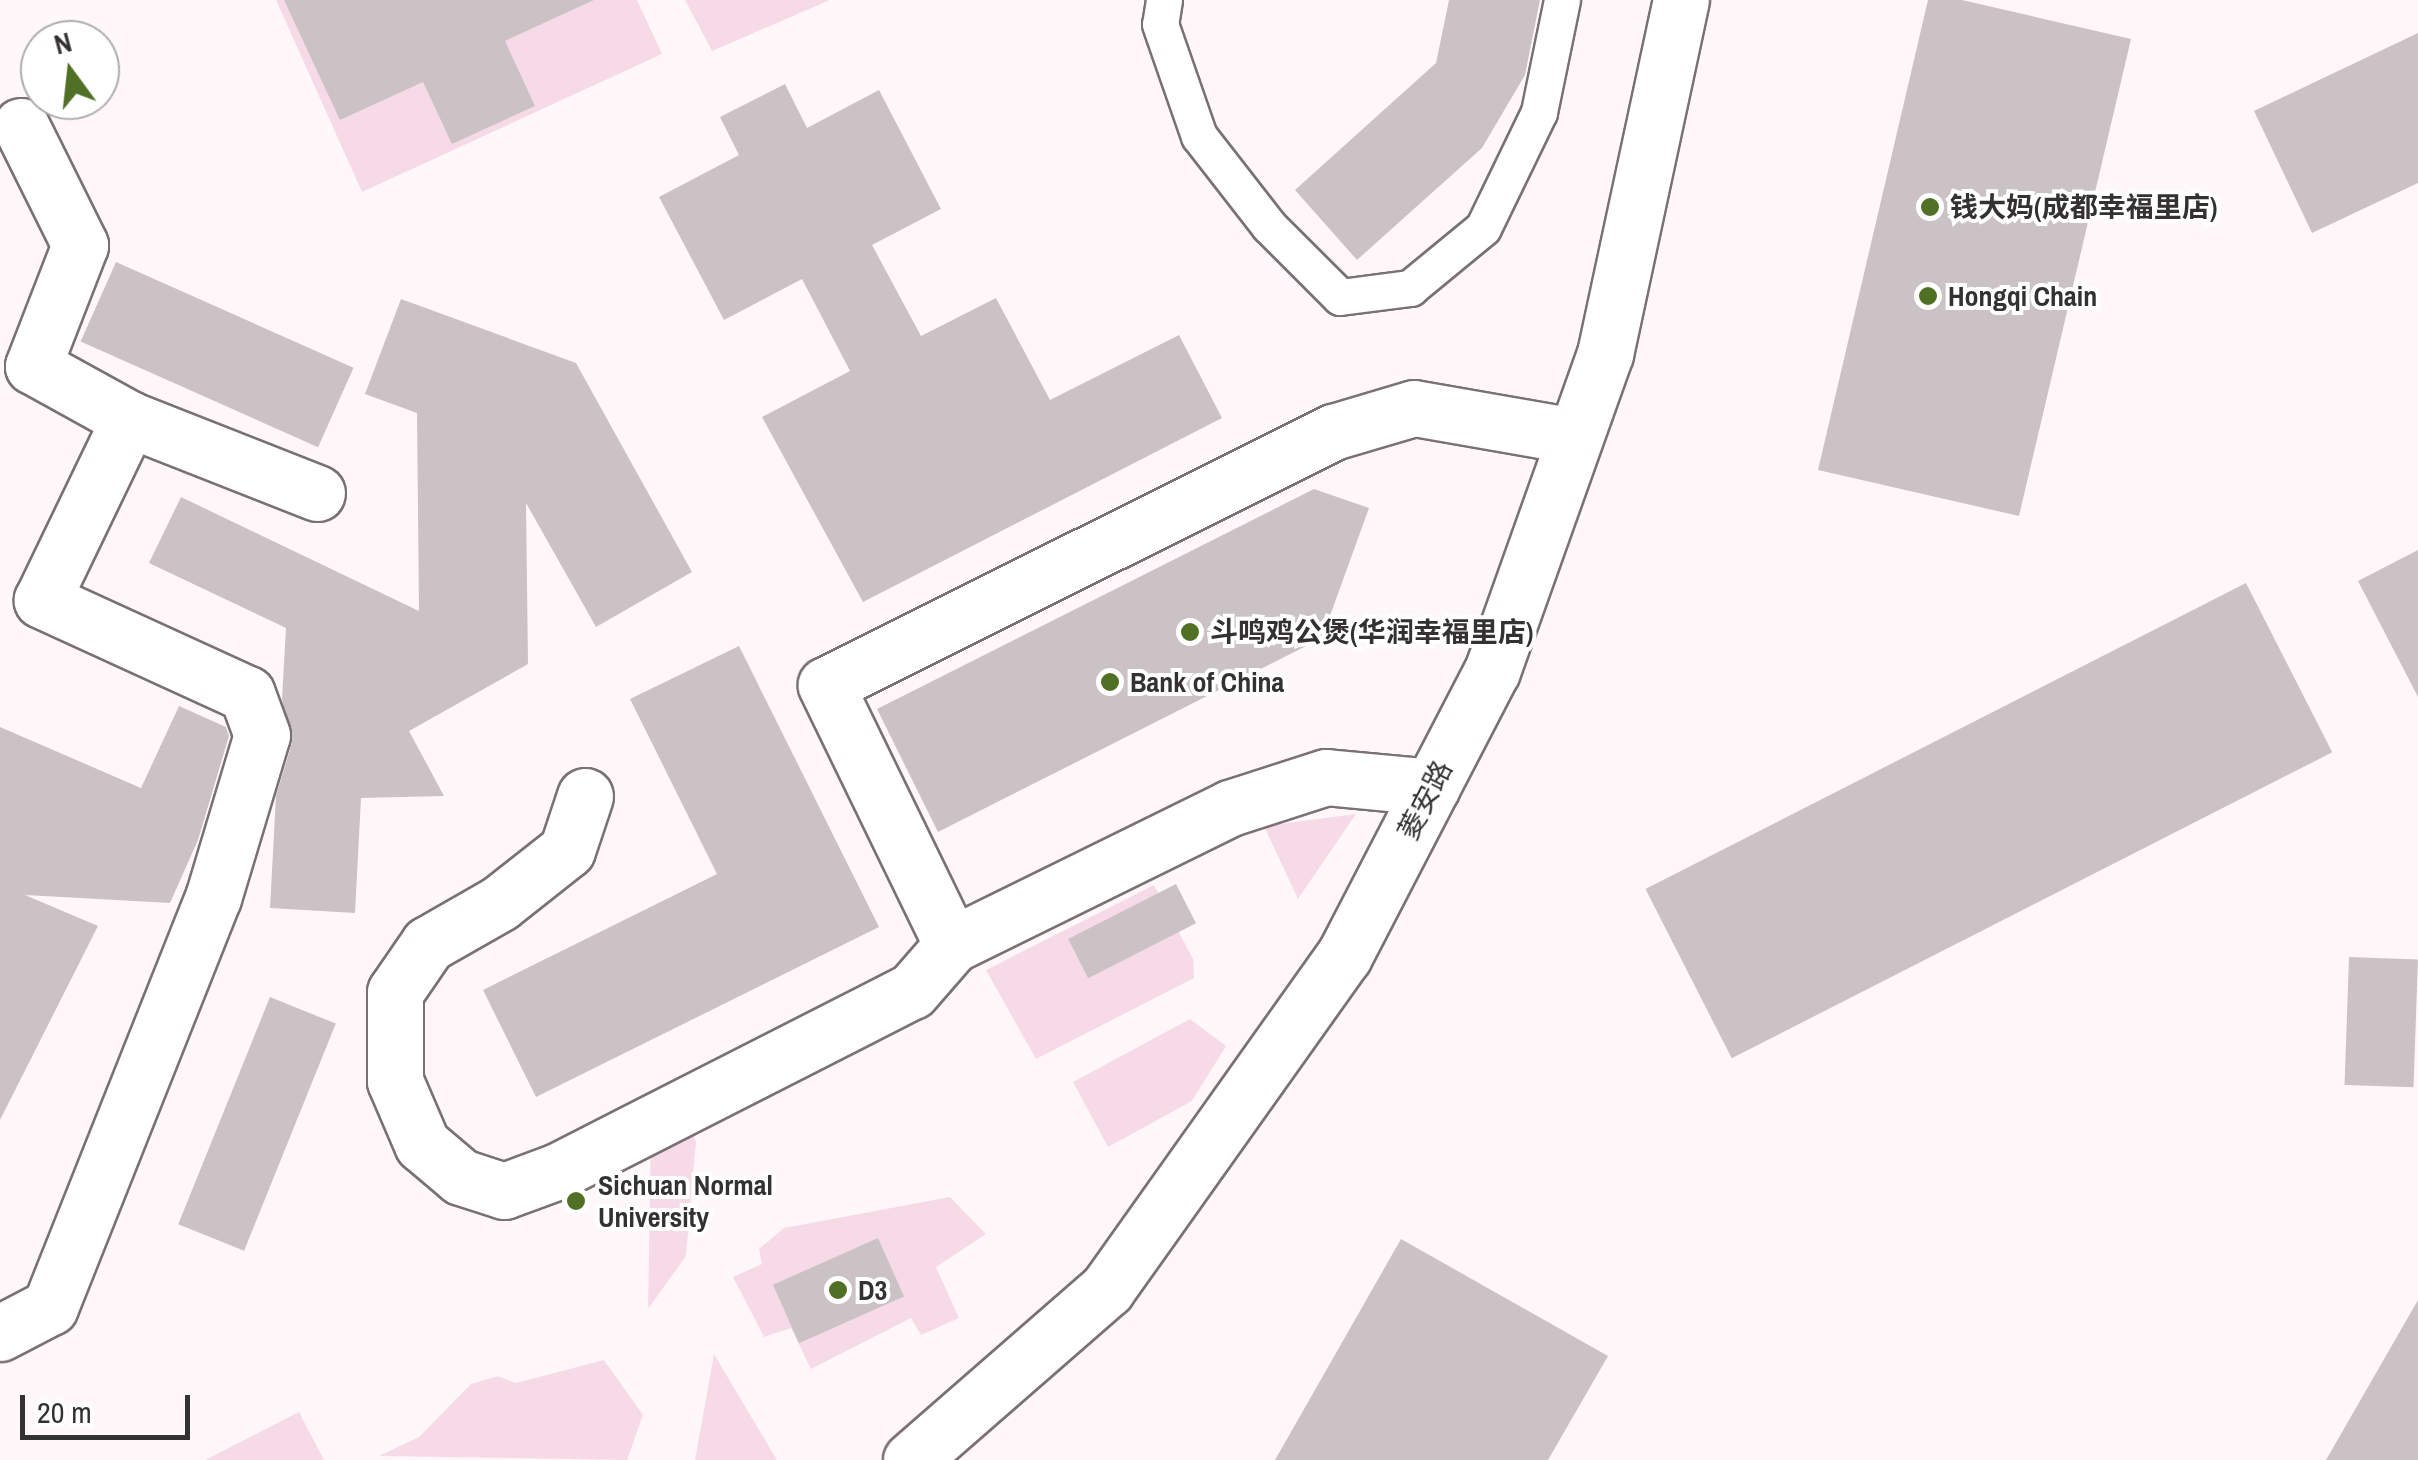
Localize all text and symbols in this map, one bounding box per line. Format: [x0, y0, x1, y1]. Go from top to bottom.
north arrow [20, 20, 120, 120]
text: N [50, 22, 76, 63]
place label: 钱大妈(成都幸福里店) [1950, 190, 2217, 224]
marker: 钱大妈(成都幸福里店) [1919, 196, 1941, 218]
place label: Hongqi Chain [1948, 279, 2097, 313]
marker: Hongqi Chain [1917, 285, 1939, 307]
place label: 斗鸣鸡公煲(华润幸福里店) [1210, 615, 1533, 649]
marker: 斗鸣鸡公煲(华润幸福里店) [1179, 621, 1201, 643]
place label: Bank of China [1130, 665, 1284, 699]
marker: Bank of China [1099, 671, 1121, 693]
street label: 菱安路 [1391, 755, 1459, 845]
place label: Sichuan Normal University [598, 1168, 773, 1234]
marker: Sichuan Normal University [563, 1188, 589, 1214]
place label: D3 [858, 1273, 887, 1307]
marker: D3 [827, 1279, 849, 1301]
scale bar [25, 1375, 195, 1437]
text: 20 m [37, 1392, 92, 1432]

